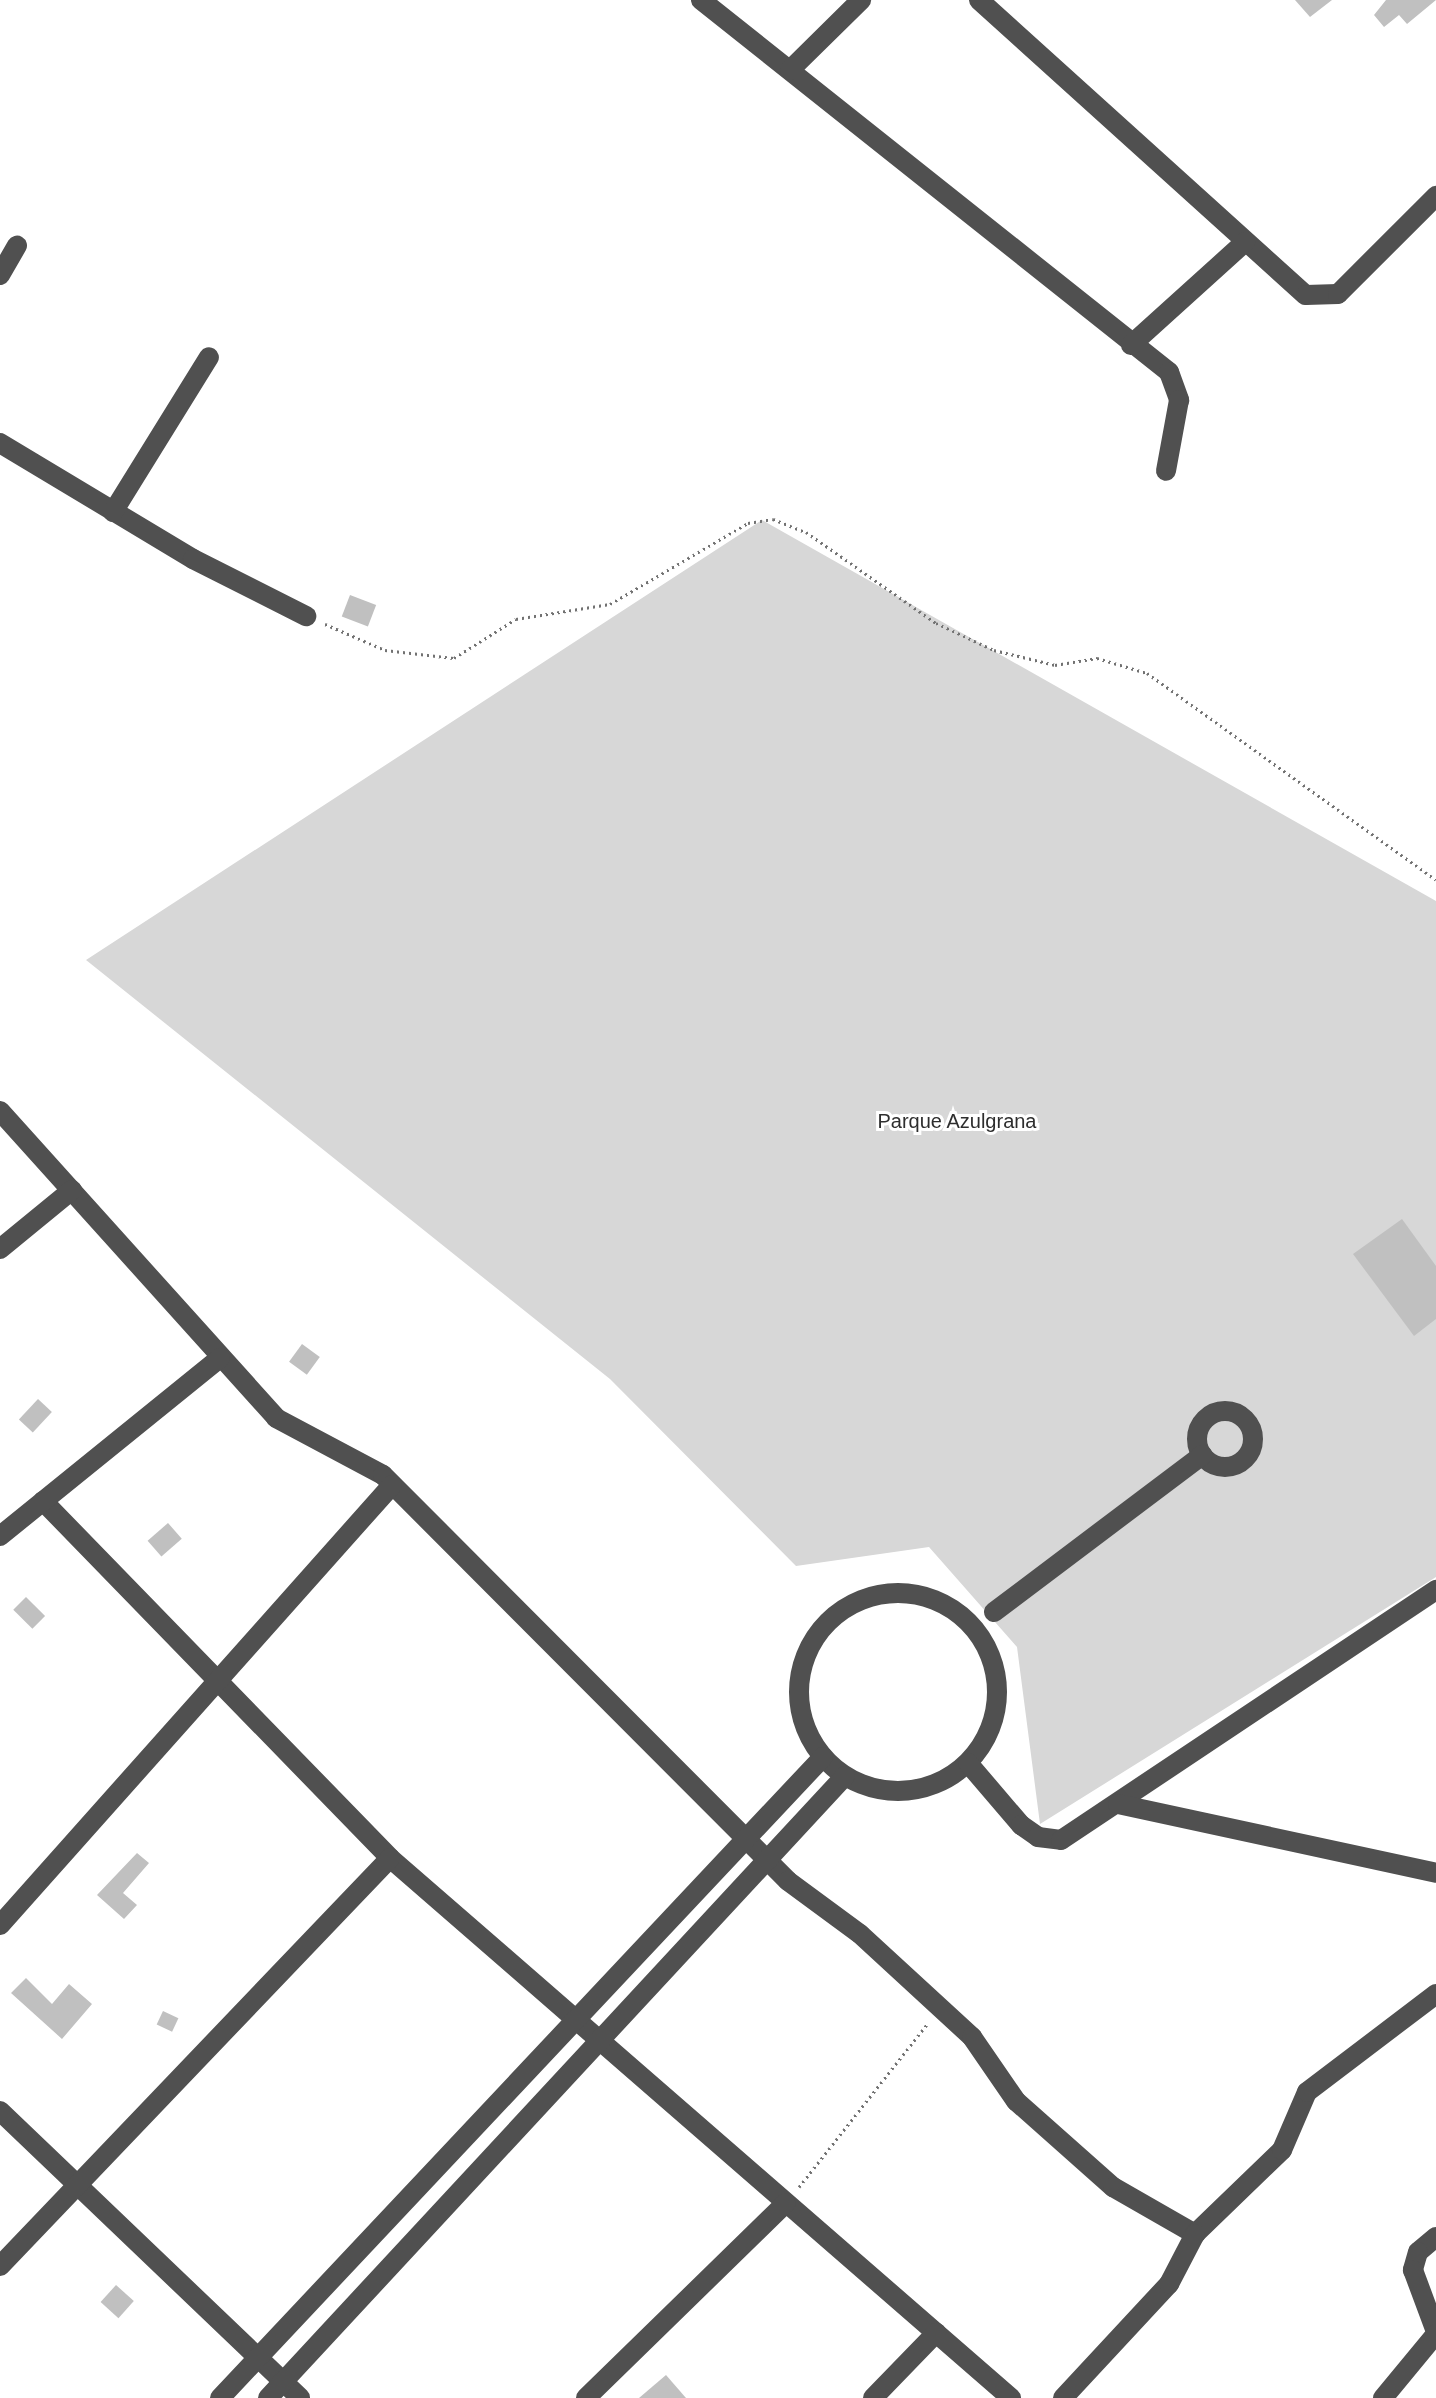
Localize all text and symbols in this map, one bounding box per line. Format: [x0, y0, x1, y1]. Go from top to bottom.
park label: Parque Azulgrana [877, 1109, 1037, 1133]

